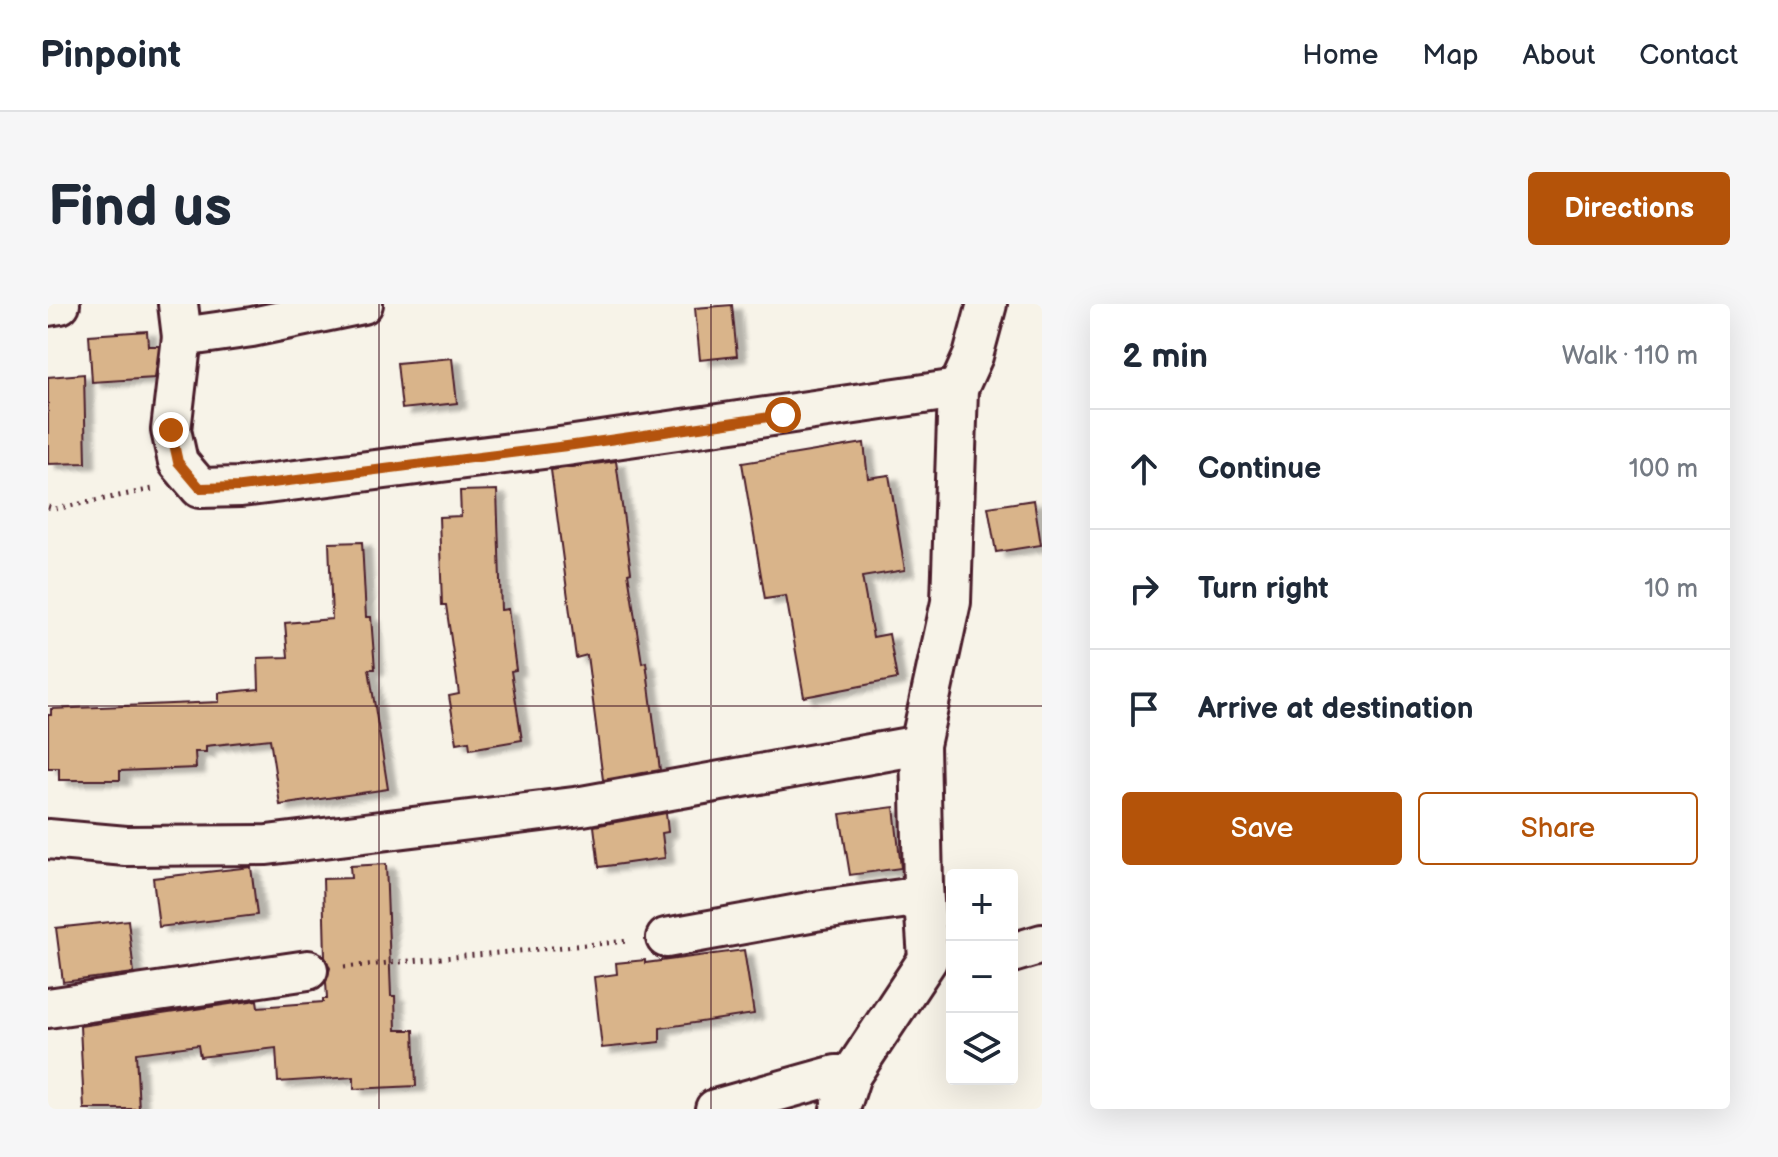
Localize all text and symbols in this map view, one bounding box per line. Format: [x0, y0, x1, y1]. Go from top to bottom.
text: Pinpoint [40, 33, 181, 78]
text: Home [1302, 39, 1378, 72]
text: Map [1422, 39, 1479, 72]
text: About [1523, 39, 1595, 72]
text: Contact [1639, 39, 1738, 72]
button: Directions [1528, 172, 1730, 245]
text: Find us [48, 175, 232, 242]
text: 2 min [1122, 336, 1208, 377]
text: Walk · 110 m [1562, 341, 1698, 372]
route start [765, 397, 801, 433]
route end [153, 412, 189, 448]
icon: ahead [1122, 447, 1166, 491]
text: Continue [1198, 451, 1321, 487]
text: 100 m [1629, 454, 1698, 485]
icon: right [1122, 567, 1166, 611]
text: Turn right [1198, 571, 1329, 607]
text: 10 m [1644, 574, 1698, 605]
icon: arrive [1122, 687, 1166, 731]
text: Arrive at destination [1198, 691, 1474, 727]
button: Save [1122, 792, 1402, 865]
button: Share [1418, 792, 1698, 865]
map controls [946, 869, 1018, 1085]
button: + [946, 869, 1018, 941]
button: − [946, 941, 1018, 1013]
button: layers [946, 1013, 1018, 1085]

